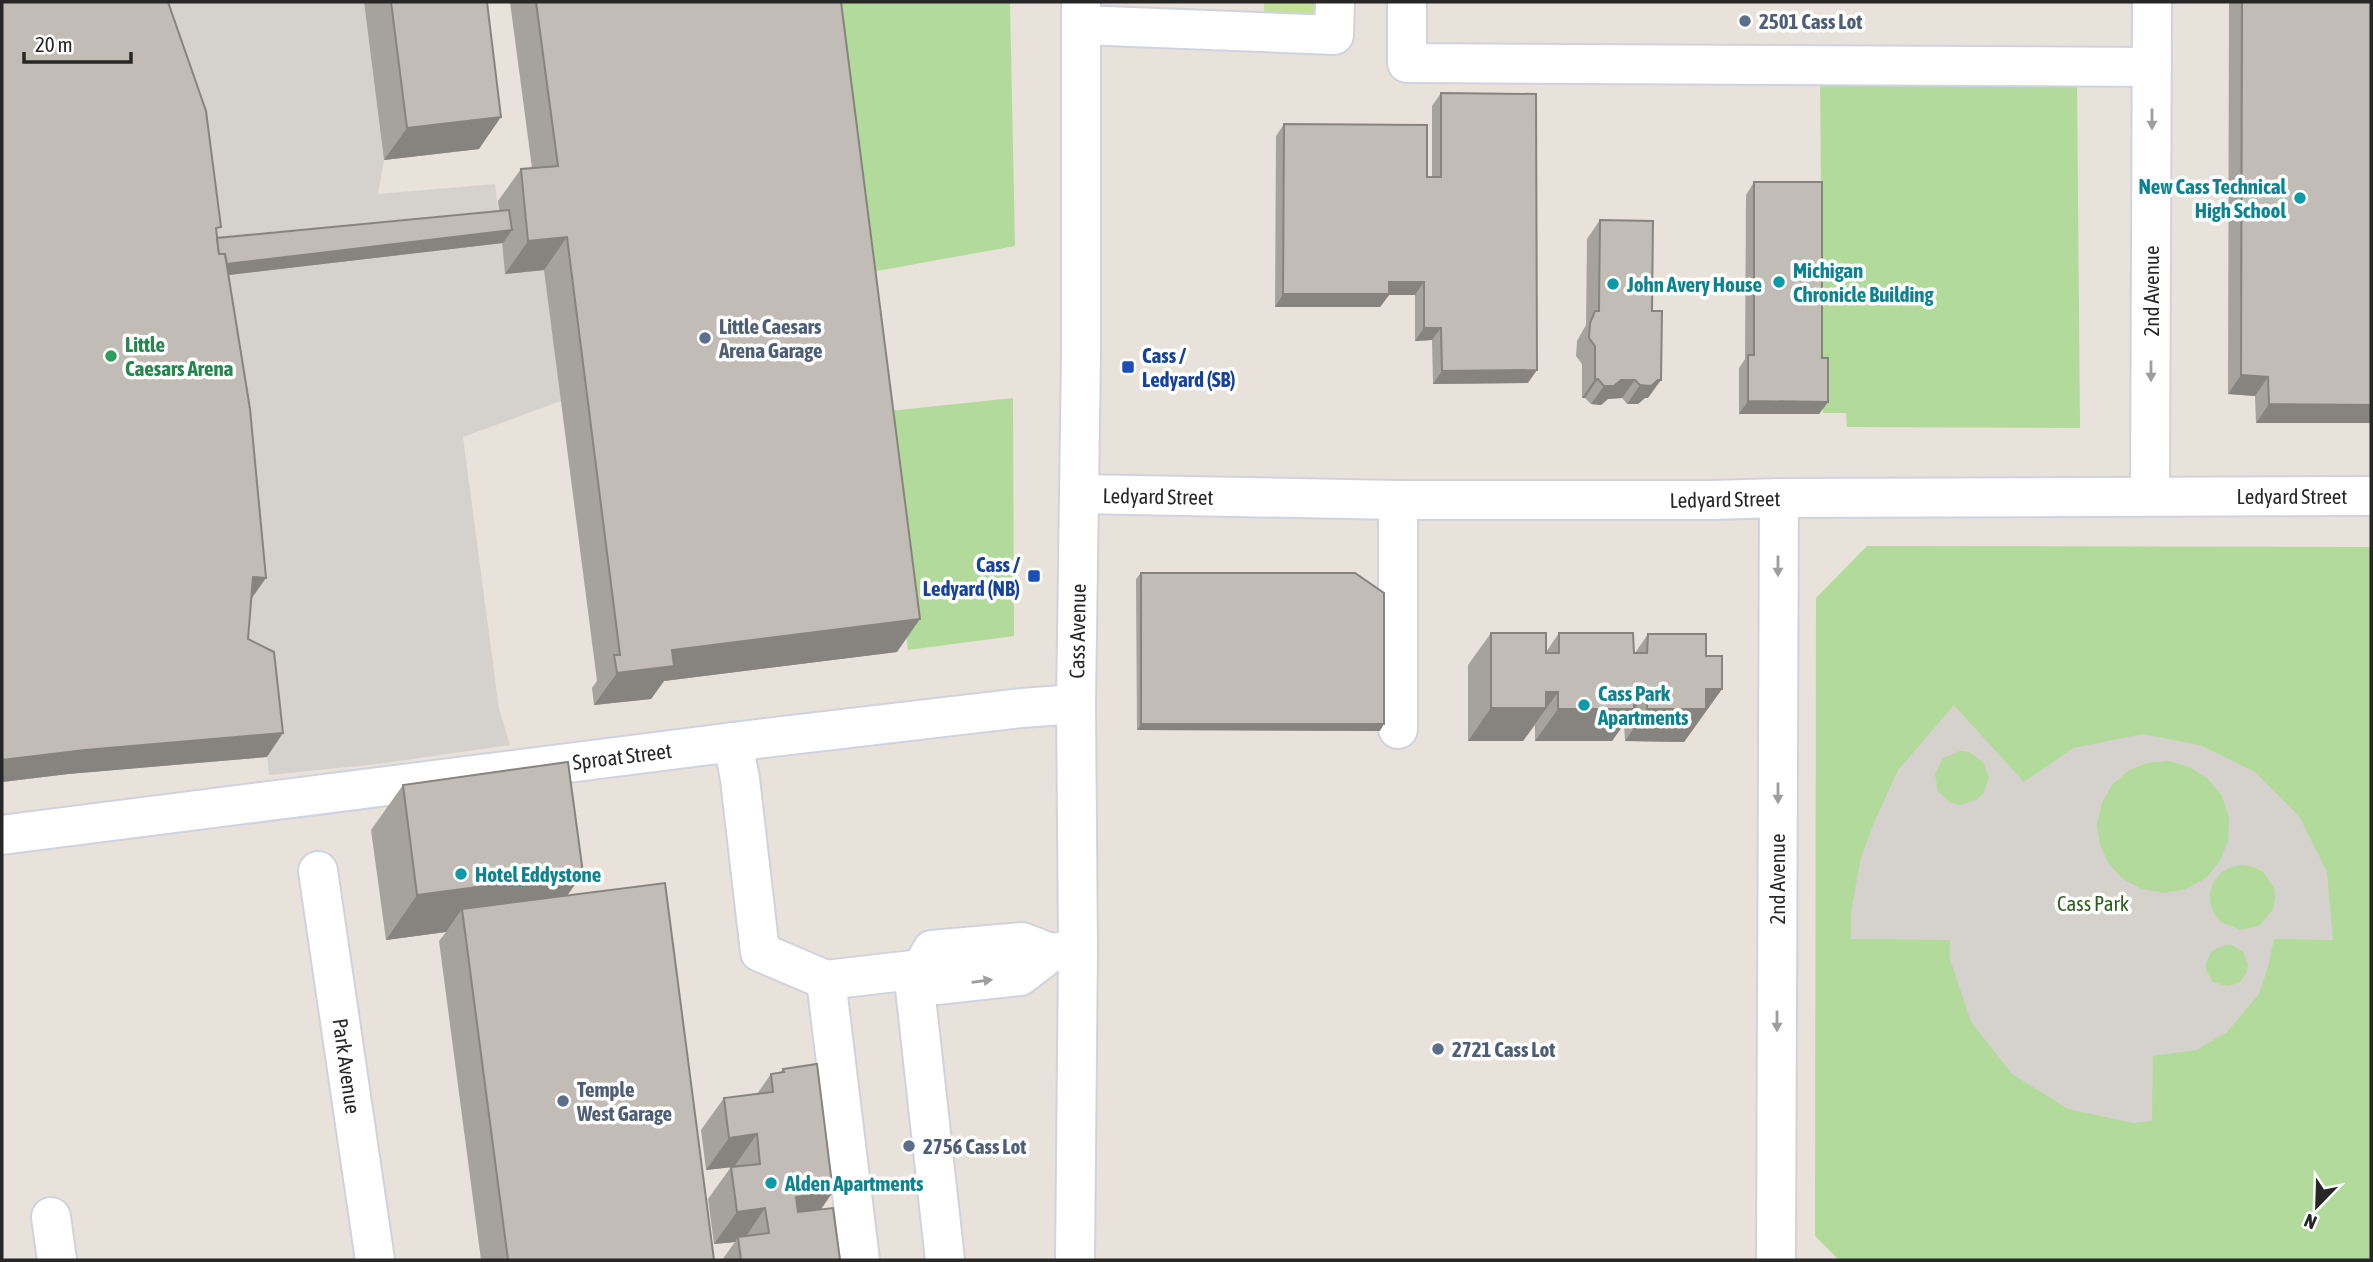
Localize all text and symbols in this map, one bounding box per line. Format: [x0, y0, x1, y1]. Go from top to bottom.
place label: 2501 Cass Lot [1759, 9, 1862, 33]
marker: 2501 Cass Lot [1737, 13, 1753, 29]
scale bar [24, 21, 131, 65]
text: 20 m [35, 32, 73, 56]
one-way arrow [2146, 108, 2158, 130]
place label: New Cass Technical High School [2138, 174, 2286, 222]
marker: New Cass Technical High School [2292, 190, 2308, 206]
street label: 2nd Avenue [2139, 245, 2163, 337]
place label: Michigan Chronicle Building [1793, 258, 1935, 306]
place label: John Avery House [1626, 272, 1762, 296]
marker: Michigan Chronicle Building [1771, 274, 1787, 290]
marker: John Avery House [1605, 276, 1621, 292]
place label: Little Caesars Arena Garage [718, 314, 822, 362]
marker: Little Caesars Arena Garage [697, 330, 713, 346]
place label: Little Caesars Arena [125, 332, 234, 380]
place label: Cass / Ledyard (SB) [1142, 343, 1236, 391]
marker: Little Caesars Arena [103, 348, 119, 364]
marker: Cass / Ledyard (SB) [1120, 359, 1136, 375]
one-way arrow [2145, 360, 2157, 382]
street label: Ledyard Street [1102, 483, 1214, 509]
street label: Ledyard Street [2237, 484, 2347, 508]
street label: Ledyard Street [1669, 486, 1781, 512]
place label: Cass / Ledyard (NB) [923, 552, 1021, 600]
one-way arrow [1772, 555, 1784, 577]
marker: Cass / Ledyard (NB) [1026, 568, 1042, 584]
street label: Cass Avenue [1064, 583, 1090, 679]
place label: Cass Park Apartments [1597, 681, 1689, 729]
marker: Cass Park Apartments [1576, 697, 1592, 713]
street label: Sproat Street [571, 738, 673, 774]
one-way arrow [1772, 783, 1783, 805]
street label: 2nd Avenue [1765, 833, 1789, 925]
place label: Hotel Eddystone [475, 862, 601, 886]
marker: Hotel Eddystone [453, 866, 469, 882]
park label: Cass Park [2057, 891, 2129, 915]
one-way arrow [971, 975, 993, 986]
one-way arrow [1771, 1010, 1783, 1032]
street label: Park Avenue [328, 1017, 366, 1115]
place label: 2721 Cass Lot [1452, 1037, 1555, 1061]
marker: 2721 Cass Lot [1430, 1041, 1446, 1057]
place label: Temple West Garage [576, 1077, 672, 1125]
marker: Temple West Garage [555, 1093, 571, 1109]
place label: 2756 Cass Lot [923, 1134, 1026, 1158]
marker: 2756 Cass Lot [901, 1138, 917, 1154]
place label: Alden Apartments [784, 1171, 924, 1195]
north arrow [2282, 1171, 2352, 1241]
marker: Alden Apartments [763, 1175, 779, 1191]
text: N [2301, 1209, 2320, 1234]

